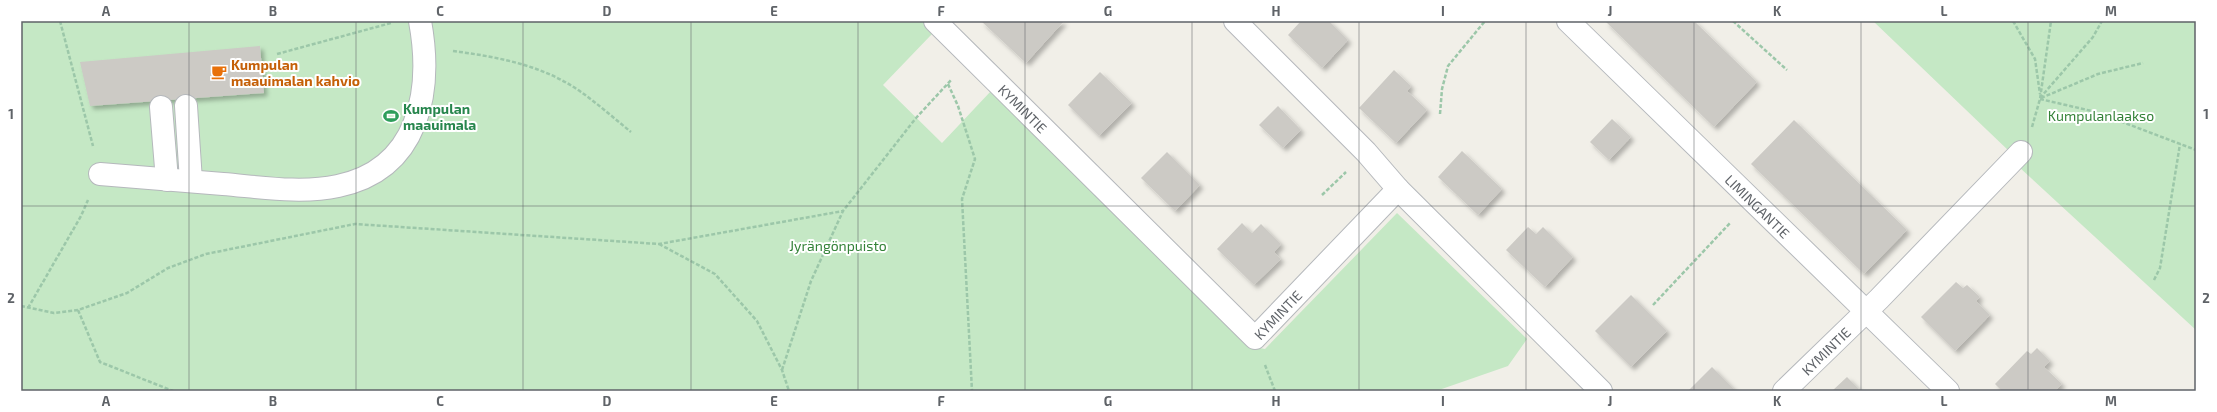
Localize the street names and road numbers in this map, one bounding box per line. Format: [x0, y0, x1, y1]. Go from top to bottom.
street label: KYMINTIE [995, 81, 1051, 136]
street label: LIMINGANTIE [1722, 171, 1794, 241]
street label: KYMINTIE [1250, 286, 1305, 343]
street label: KYMINTIE [1798, 323, 1854, 378]

